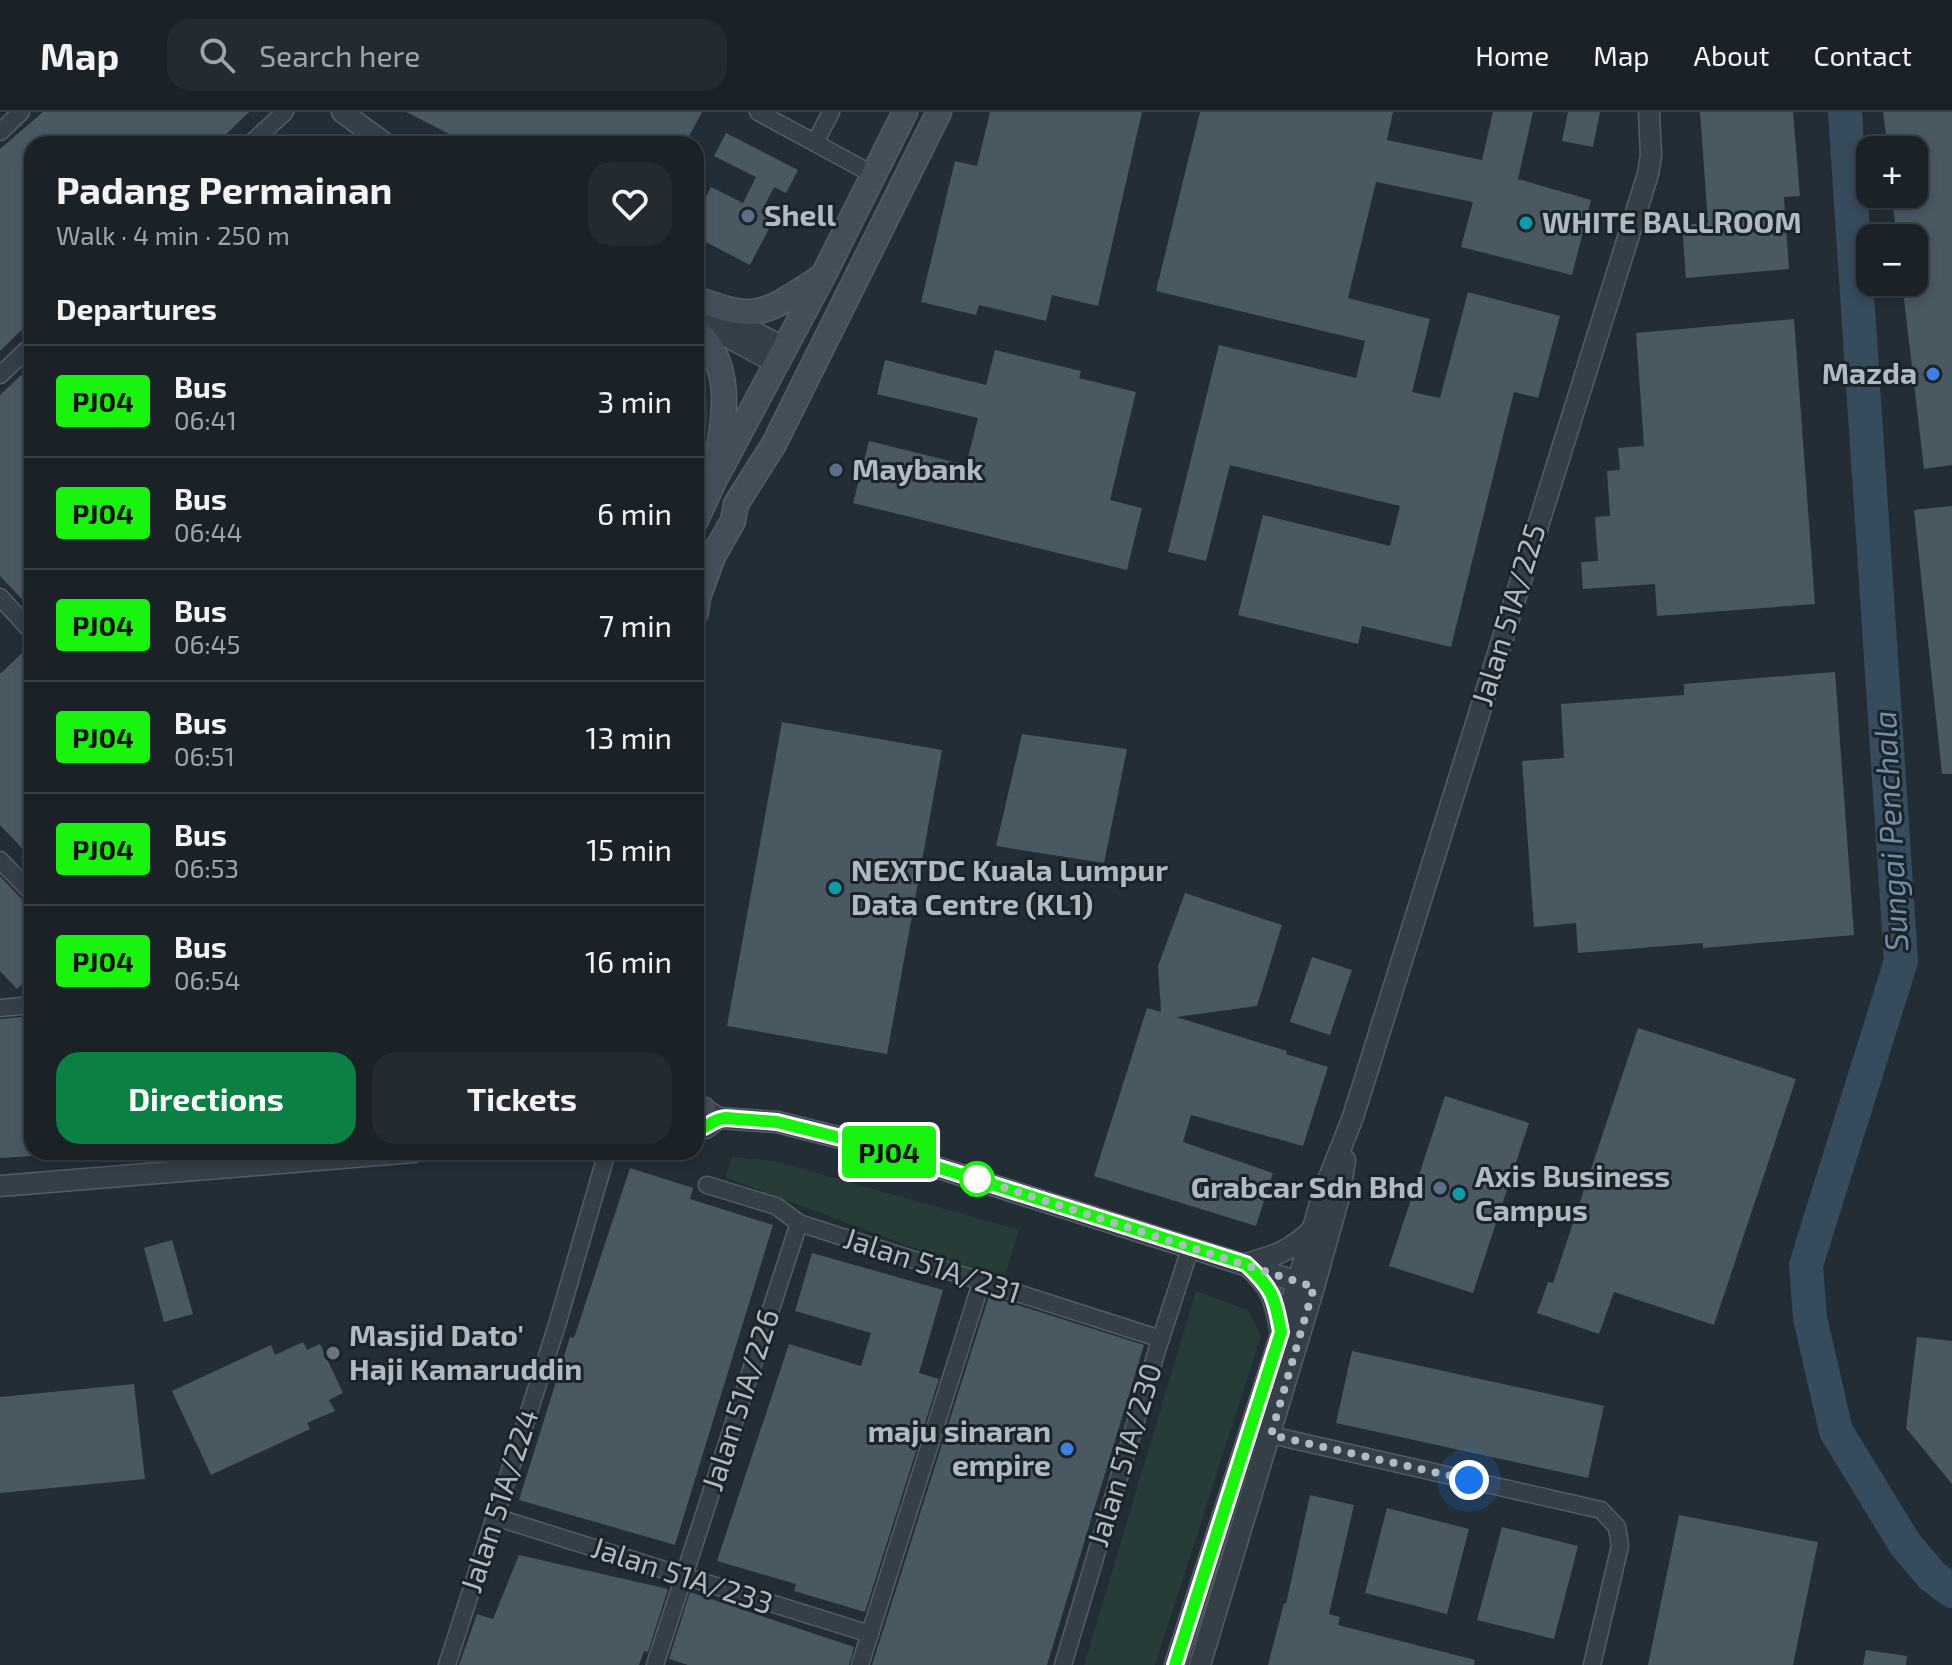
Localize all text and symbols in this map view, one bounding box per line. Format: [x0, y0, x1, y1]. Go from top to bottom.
search box [167, 19, 727, 91]
text: Map [40, 32, 119, 78]
icon: search [195, 33, 239, 77]
text: Search here [259, 37, 420, 73]
text: Home [1475, 38, 1549, 72]
text: Map [1593, 38, 1650, 72]
text: About [1694, 38, 1769, 72]
text: Contact [1813, 38, 1912, 72]
map controls [1856, 136, 1928, 296]
button: + [1856, 136, 1928, 208]
button: heart [588, 162, 672, 246]
text: Padang Permainan [56, 166, 392, 212]
place label: Shell [764, 196, 836, 232]
place label: WHITE BALLROOM [1542, 203, 1802, 239]
marker: Shell [739, 207, 757, 225]
marker: WHITE BALLROOM [1517, 214, 1535, 232]
text: Walk · 4 min · 250 m [56, 219, 290, 250]
button: − [1856, 224, 1928, 296]
text: Departures [56, 290, 217, 326]
place label: Mazda [1822, 354, 1917, 390]
marker: Mazda [1924, 365, 1942, 383]
text: Bus [174, 368, 227, 404]
text: 3 min [597, 383, 672, 419]
text: PJ04 [72, 384, 134, 418]
text: 06:41 [174, 404, 237, 435]
place label: Maybank [852, 450, 983, 487]
marker: Maybank [827, 461, 845, 479]
text: Bus [174, 480, 227, 516]
text: 6 min [597, 495, 672, 531]
text: PJ04 [72, 496, 134, 530]
text: 06:44 [174, 516, 243, 547]
street label: Jalan 51A/225 [1462, 519, 1552, 710]
text: Bus [174, 592, 227, 628]
text: 7 min [599, 607, 672, 643]
text: PJ04 [72, 608, 134, 642]
text: 06:45 [174, 628, 241, 659]
text: Bus [174, 704, 227, 740]
water label: Sungai Penchala [1864, 710, 1915, 952]
text: 13 min [586, 719, 672, 755]
text: PJ04 [72, 720, 134, 754]
text: 06:51 [174, 740, 235, 771]
text: Bus [174, 816, 227, 852]
text: 15 min [586, 831, 672, 867]
text: PJ04 [72, 832, 134, 866]
place label: NEXTDC Kuala Lumpur Data Centre (KL1) [851, 851, 1168, 921]
text: 06:53 [174, 852, 239, 883]
marker: NEXTDC Kuala Lumpur Data Centre (KL1) [826, 879, 844, 897]
text: Bus [174, 928, 227, 964]
text: 16 min [585, 943, 672, 979]
text: PJ04 [72, 944, 134, 978]
text: 06:54 [174, 964, 241, 995]
button: Directions [56, 1052, 356, 1144]
button: Tickets [372, 1052, 672, 1144]
line badge: PJ04 [833, 1126, 945, 1178]
text: PJ04 [858, 1135, 920, 1169]
place label: Axis Business Campus [1475, 1157, 1670, 1227]
unlabelled marker [960, 1162, 994, 1196]
place label: Grabcar Sdn Bhd [1191, 1168, 1424, 1204]
marker: Grabcar Sdn Bhd [1431, 1179, 1449, 1197]
marker: Axis Business Campus [1450, 1185, 1468, 1203]
street label: Jalan 51A/231 [840, 1219, 1026, 1310]
street label: Jalan 51A/226 [693, 1304, 785, 1495]
place label: Masjid Dato' Haji Kamaruddin [349, 1316, 582, 1386]
marker: Masjid Dato' Haji Kamaruddin [324, 1344, 342, 1362]
street label: Jalan 51A/230 [1078, 1358, 1168, 1551]
street label: Jalan 51A/224 [452, 1404, 545, 1597]
place label: maju sinaran empire [868, 1412, 1051, 1482]
marker: maju sinaran empire [1058, 1440, 1076, 1458]
your location [1449, 1460, 1489, 1500]
street label: Jalan 51A/233 [587, 1528, 778, 1620]

